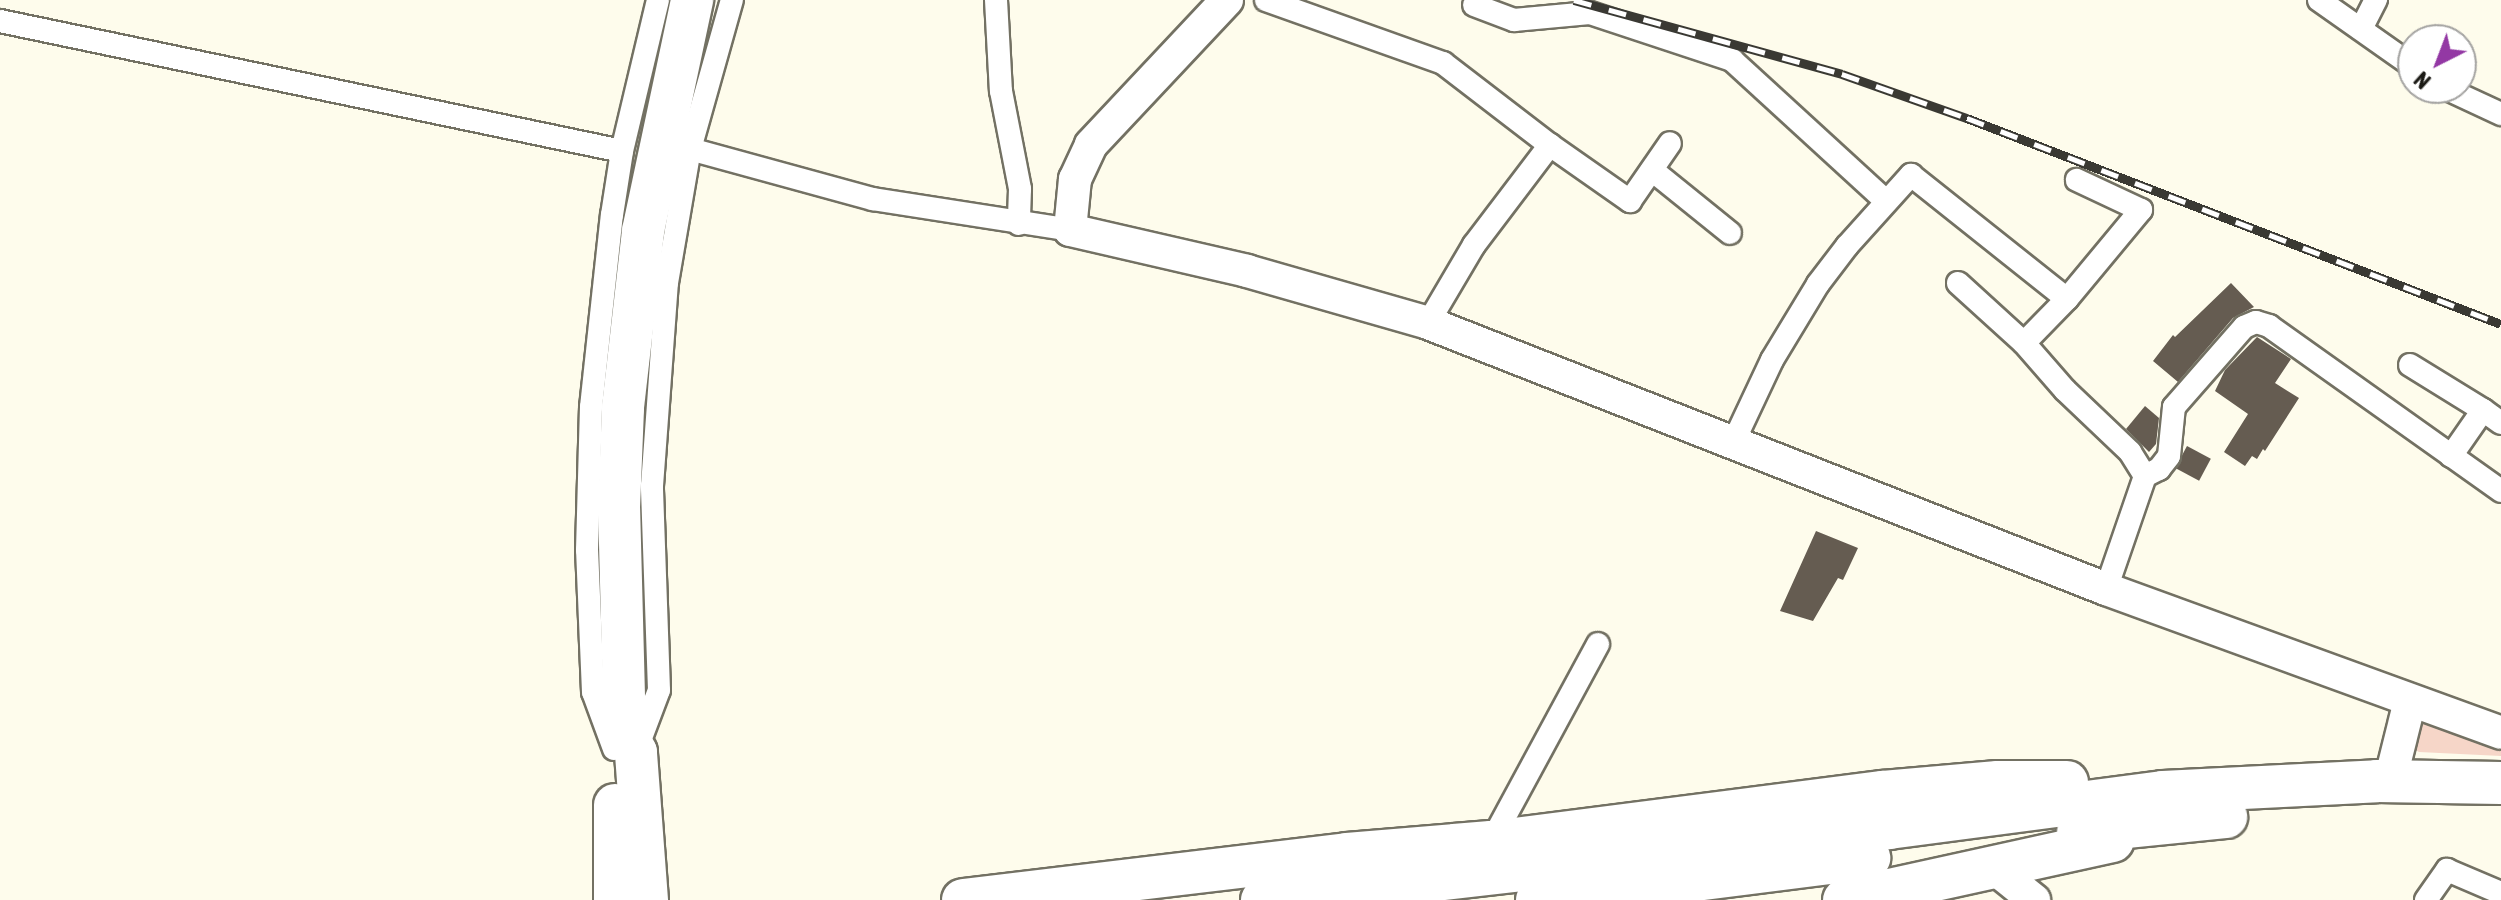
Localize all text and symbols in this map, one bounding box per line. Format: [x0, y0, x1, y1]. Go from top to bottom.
north arrow [2397, 24, 2477, 104]
text: N [2409, 66, 2436, 94]

